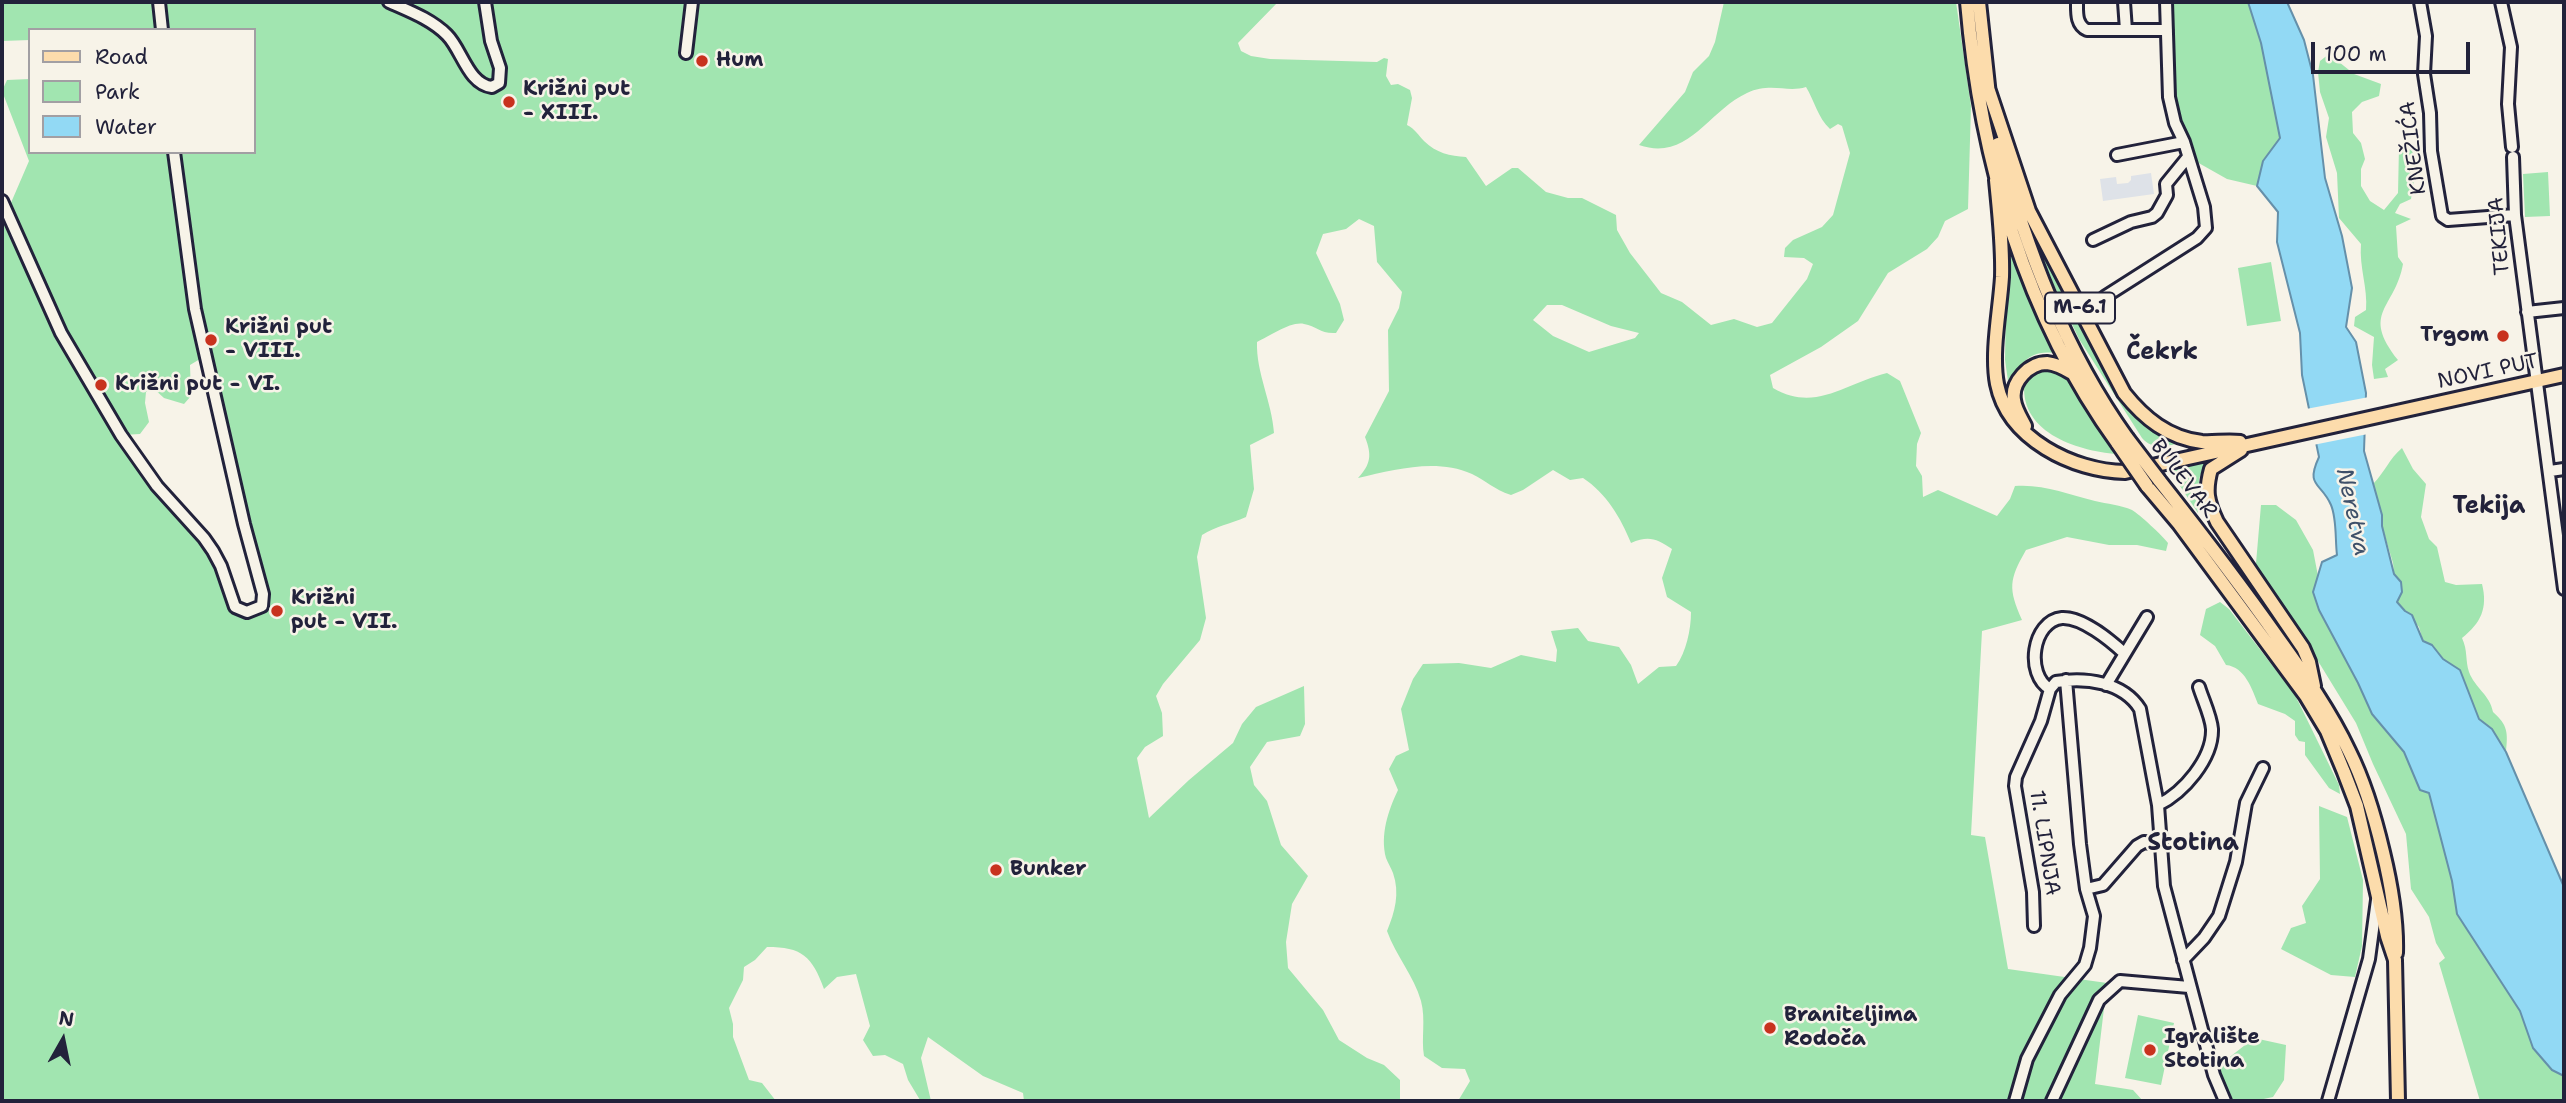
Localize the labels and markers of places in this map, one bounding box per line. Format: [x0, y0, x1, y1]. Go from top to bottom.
place label: Hum [716, 48, 763, 74]
marker: Hum [694, 53, 710, 69]
place label: Križni put - XIII. [523, 77, 630, 127]
marker: Križni put - XIII. [501, 94, 517, 110]
place label: Križni put - VIII. [225, 315, 332, 365]
place label: Trgom [2420, 323, 2489, 349]
marker: Trgom [2495, 328, 2511, 344]
marker: Križni put - VIII. [203, 332, 219, 348]
place label: Križni put - VI. [115, 372, 280, 398]
marker: Križni put - VI. [93, 377, 109, 393]
place label: Križni put - VII. [291, 586, 397, 636]
marker: Križni put - VII. [269, 603, 285, 619]
place label: Bunker [1010, 857, 1087, 883]
marker: Bunker [988, 862, 1004, 878]
place label: Braniteljima Rodoča [1784, 1003, 1917, 1053]
marker: Braniteljima Rodoča [1762, 1020, 1778, 1036]
place label: Igralište Stotina [2164, 1025, 2260, 1075]
marker: Igralište Stotina [2142, 1042, 2158, 1058]

